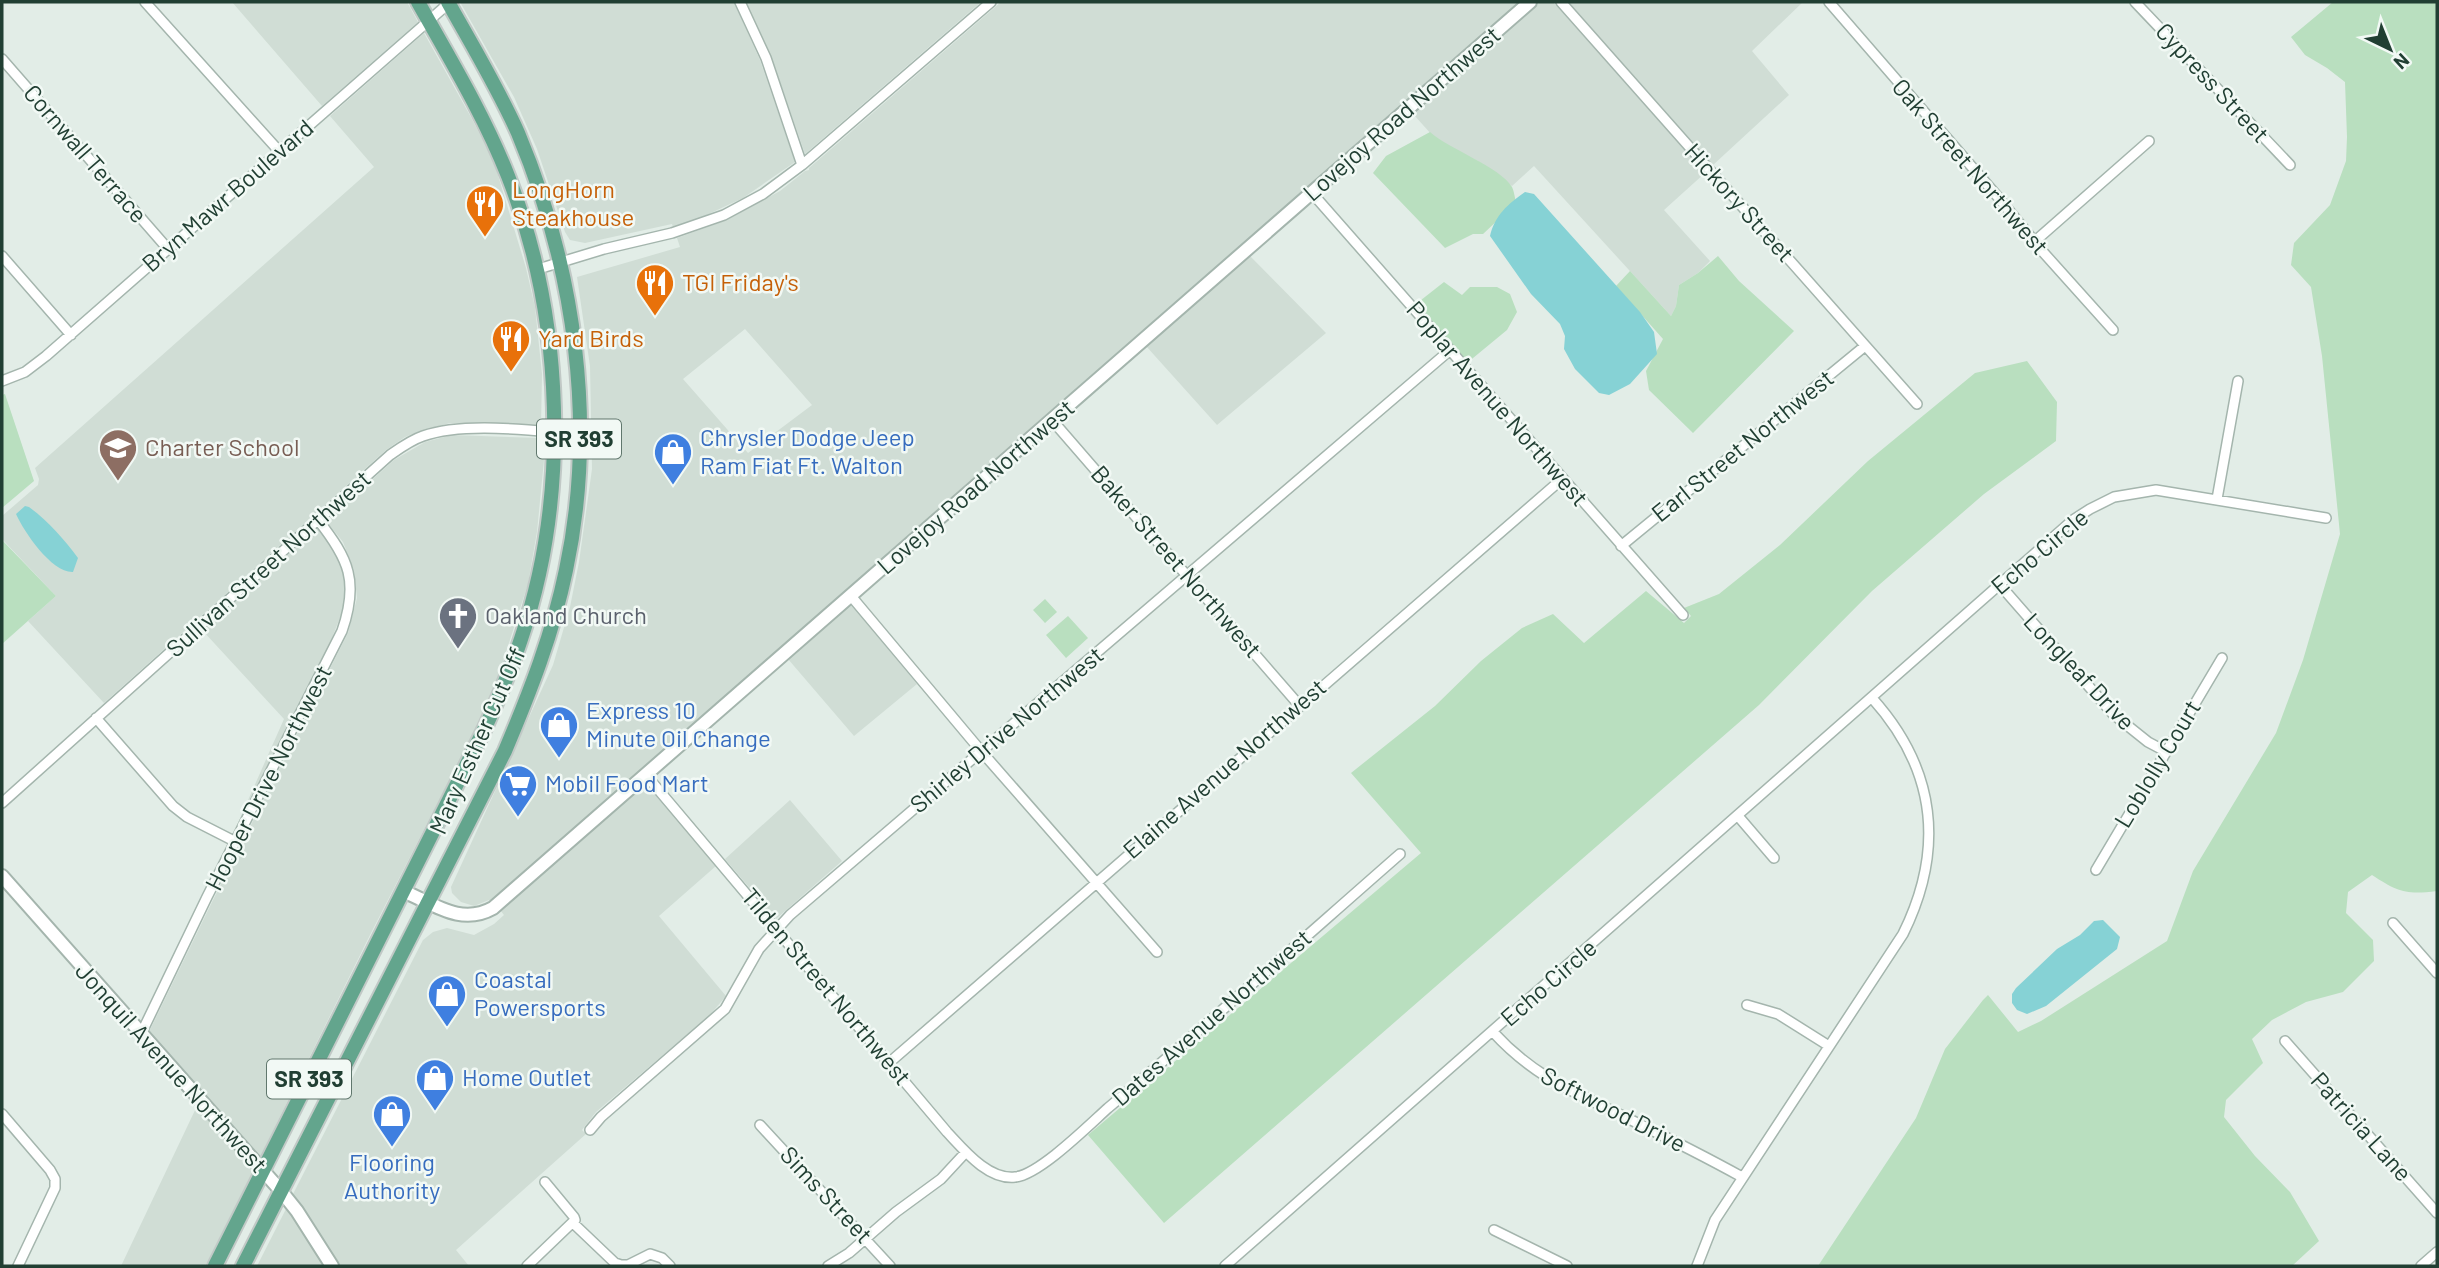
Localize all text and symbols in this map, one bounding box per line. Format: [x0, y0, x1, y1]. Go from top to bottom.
north arrow [2355, 14, 2425, 84]
street label: Cypress Street [2150, 16, 2276, 148]
street label: Lovejoy Road Northwest [1296, 19, 1506, 206]
text: N [2389, 49, 2414, 75]
street label: Oak Street Northwest [1887, 72, 2055, 260]
street label: Cornwall Terrace [18, 78, 154, 228]
street label: Bryn Mawr Boulevard [135, 113, 319, 277]
street label: Hickory Street [1679, 137, 1801, 267]
place label: LongHorn Steakhouse [512, 174, 634, 231]
restaurant icon: LongHorn Steakhouse [464, 183, 506, 238]
restaurant icon: TGI Friday's [634, 262, 676, 317]
place label: TGI Friday's [682, 267, 799, 296]
street label: Poplar Avenue Northwest [1401, 295, 1595, 511]
restaurant icon: Yard Birds [490, 318, 532, 373]
place label: Yard Birds [538, 323, 644, 352]
street label: Earl Street Northwest [1645, 363, 1839, 527]
street label: Lovejoy Road Northwest [870, 392, 1080, 579]
road number: SR 393 [537, 420, 621, 458]
place label: Chrysler Dodge Jeep Ram Fiat Ft. Walton [700, 422, 915, 479]
school or university icon: Charter School [97, 427, 139, 482]
shop icon: Chrysler Dodge Jeep Ram Fiat Ft. Walton [652, 431, 694, 486]
place label: Charter School [145, 432, 300, 461]
street label: Baker Street Northwest [1086, 459, 1268, 663]
street label: Sullivan Street Northwest [160, 463, 376, 662]
street label: Echo Circle [1985, 502, 2093, 600]
church icon: Oakland Church [437, 595, 479, 650]
place label: Oakland Church [485, 600, 647, 629]
street label: Longleaf Drive [2018, 606, 2142, 736]
street label: Shirley Drive Northwest [903, 639, 1109, 818]
street label: Mary Esther Cut Off [422, 642, 531, 838]
street label: Hooper Drive Northwest [198, 660, 337, 895]
street label: Elaine Avenue Northwest [1117, 672, 1331, 864]
street label: Loblolly Court [2107, 694, 2206, 832]
place label: Express 10 Minute Oil Change [586, 695, 771, 752]
shop icon: Express 10 Minute Oil Change [538, 704, 580, 759]
supermarket icon: Mobil Food Mart [497, 763, 539, 818]
place label: Mobil Food Mart [545, 768, 709, 797]
street label: Tilden Street Northwest [736, 882, 918, 1091]
street label: Dates Avenue Northwest [1105, 922, 1317, 1111]
street label: Echo Circle [1494, 932, 1602, 1031]
street label: Jonquil Avenue Northwest [70, 956, 274, 1178]
place label: Coastal Powersports [474, 964, 606, 1021]
shop icon: Coastal Powersports [426, 973, 468, 1028]
shop icon: Home Outlet [414, 1057, 456, 1112]
road number: SR 393 [267, 1060, 351, 1098]
street label: Softwood Drive [1536, 1060, 1691, 1158]
place label: Home Outlet [462, 1062, 591, 1091]
street label: Patricia Lane [2305, 1065, 2419, 1187]
shop icon: Flooring Authority [371, 1093, 413, 1148]
street label: Sims Street [775, 1140, 879, 1248]
place label: Flooring Authority [344, 1147, 440, 1204]

